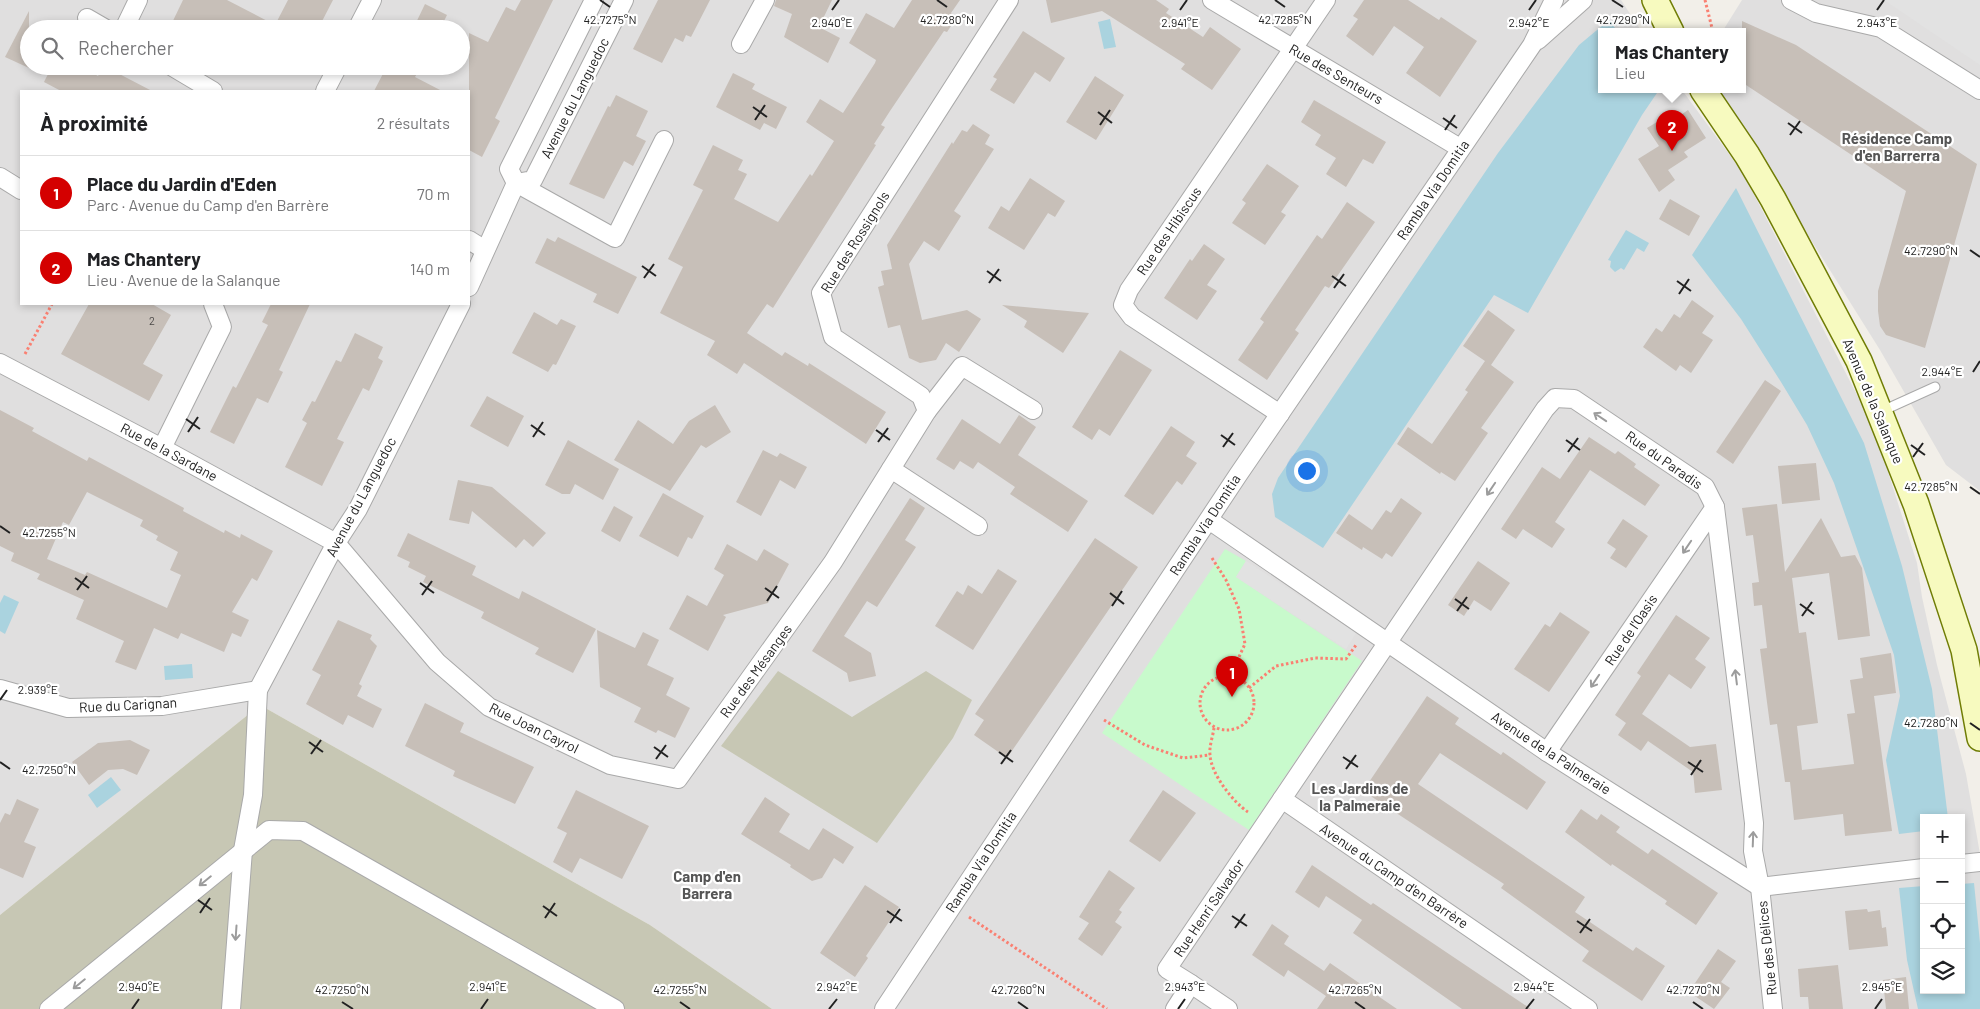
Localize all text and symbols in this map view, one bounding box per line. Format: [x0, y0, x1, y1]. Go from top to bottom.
text: 42.7275°N [583, 12, 637, 26]
text: 42.7280°N [920, 12, 974, 26]
text: 42.7285°N [1258, 12, 1312, 26]
text: 42.7290°N [1596, 12, 1650, 26]
text: 2.940°E [811, 15, 853, 29]
text: 2.941°E [1161, 15, 1199, 29]
text: 2.942°E [1509, 15, 1549, 29]
text: 2.943°E [1857, 15, 1897, 29]
search box [20, 20, 470, 75]
popup [1598, 28, 1746, 93]
icon: search [38, 34, 66, 62]
street label: Avenue du Languedoc [537, 35, 612, 161]
text: Rechercher [78, 36, 174, 59]
street label: Rue des Senteurs [1286, 40, 1386, 107]
text: Mas Chantery [1615, 40, 1729, 63]
text: Lieu [1615, 63, 1645, 82]
text: À proximité [40, 110, 148, 135]
pin: 2 [1656, 110, 1688, 151]
text: 2 résultats [377, 113, 450, 132]
district label: Résidence Camp d'en Barrerra [1842, 129, 1952, 164]
street label: Rambla Via Domitia [1393, 136, 1472, 243]
text: Place du Jardin d'Eden [87, 172, 277, 195]
street label: Rue des Hibiscus [1133, 183, 1205, 278]
text: 1 [53, 184, 59, 203]
text: 70 m [417, 184, 450, 203]
street label: Rue des Rossignols [817, 188, 893, 296]
text: Parc · Avenue du Camp d'en Barrère [87, 195, 329, 214]
text: 42.7290°N [1904, 243, 1958, 257]
text: Mas Chantery [87, 247, 201, 270]
text: 2 [52, 259, 60, 278]
text: 140 m [410, 259, 450, 278]
text: Lieu · Avenue de la Salanque [87, 270, 281, 289]
house number: 2 [149, 314, 155, 327]
street label: Avenue de la Salanque [1839, 336, 1908, 466]
text: 2.944°E [1921, 364, 1963, 378]
one-way arrow [1594, 412, 1608, 422]
street label: Rue de la Sardane [118, 419, 221, 484]
street label: Rue du Paradis [1623, 427, 1706, 492]
street label: Avenue du Languedoc [322, 434, 399, 559]
your location [1294, 458, 1320, 484]
street label: Rambla Via Domitia [1166, 471, 1244, 578]
text: 42.7285°N [1904, 479, 1958, 493]
one-way arrow [1486, 482, 1496, 496]
text: 42.7255°N [22, 525, 76, 539]
one-way arrow [1682, 540, 1692, 554]
street label: Rue de l'Oasis [1601, 591, 1661, 669]
street label: Rue des Mésanges [716, 621, 795, 721]
pin: 1 [1216, 656, 1248, 697]
one-way arrow [1731, 670, 1741, 686]
one-way arrow [1590, 674, 1600, 688]
text: 2.939°E [18, 682, 58, 696]
street label: Rue du Carignan [78, 693, 177, 716]
street label: Rue Joan Cayrol [487, 699, 582, 757]
street label: Avenue de la Palmeraie [1488, 708, 1614, 798]
text: 42.7280°N [1904, 715, 1958, 729]
text: 42.7250°N [22, 762, 76, 776]
district label: Les Jardins de la Palmeraie [1311, 779, 1409, 814]
street label: Rambla Via Domitia [942, 808, 1020, 915]
map controls [1920, 814, 1965, 994]
button: + [1920, 814, 1965, 859]
street label: Avenue du Camp d'en Barrère [1317, 819, 1472, 932]
one-way arrow [1748, 831, 1758, 847]
street label: Rue Henri Salvador [1170, 855, 1248, 960]
button: − [1920, 859, 1965, 904]
district label: Camp d'en Barrera [673, 867, 741, 902]
one-way arrow [199, 875, 212, 886]
street label: Rue des Délices [1753, 900, 1780, 996]
button: locate [1920, 904, 1965, 949]
one-way arrow [232, 925, 241, 941]
button: layers [1920, 949, 1965, 994]
one-way arrow [73, 978, 86, 989]
text: 2.940°E [118, 979, 160, 993]
text: 2.941°E [469, 979, 507, 993]
text: 2.942°E [817, 979, 857, 993]
text: 2.943°E [1165, 979, 1205, 993]
text: 2.944°E [1513, 979, 1555, 993]
text: 2.945°E [1862, 979, 1902, 993]
text: 42.7250°N [315, 982, 369, 996]
text: 42.7255°N [653, 982, 707, 996]
text: 42.7260°N [991, 982, 1045, 996]
text: 42.7265°N [1328, 982, 1382, 996]
text: 42.7270°N [1666, 982, 1720, 996]

